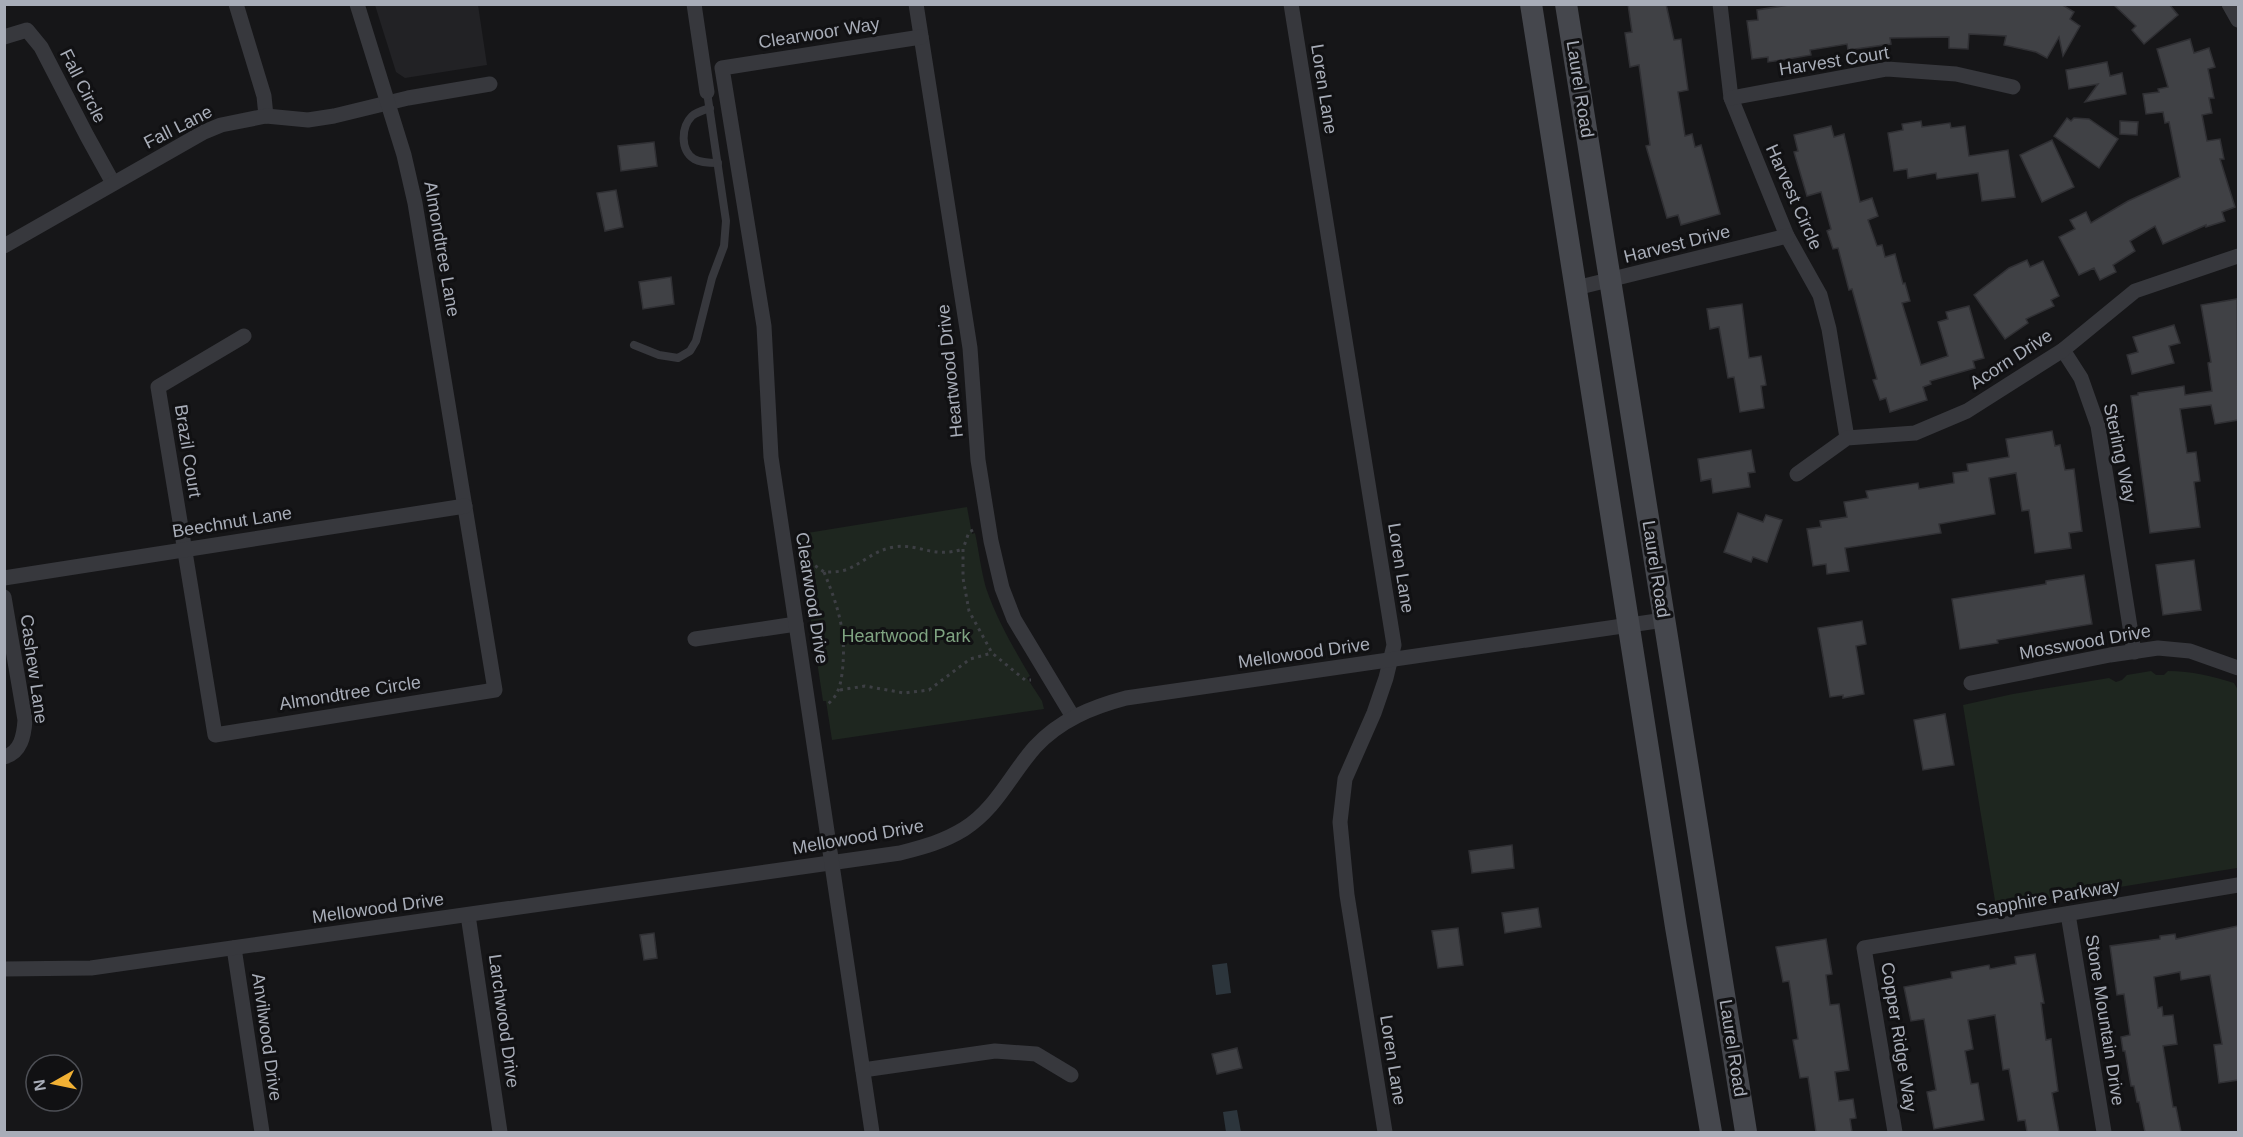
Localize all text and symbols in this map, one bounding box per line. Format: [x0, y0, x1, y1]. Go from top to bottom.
street label: Clearwoor Way [757, 14, 881, 52]
street label: Laurel Road [1562, 39, 1598, 139]
street label: Loren Lane [1307, 42, 1341, 136]
street label: Harvest Court [1778, 42, 1890, 80]
street label: Fall Circle [56, 46, 110, 126]
street label: Fall Lane [140, 101, 216, 153]
street label: Harvest Circle [1762, 141, 1826, 253]
street label: Almondtree Lane [420, 180, 464, 318]
street label: Harvest Drive [1622, 221, 1732, 267]
street label: Heartwood Drive [933, 303, 967, 439]
street label: Acorn Drive [1966, 325, 2056, 393]
street label: Sterling Way [2100, 401, 2140, 505]
street label: Brazil Court [171, 403, 205, 499]
street label: Beechnut Lane [171, 503, 293, 541]
street label: Laurel Road [1638, 519, 1674, 619]
street label: Loren Lane [1384, 521, 1418, 615]
street label: Clearwood Drive [792, 531, 832, 665]
street label: Cashew Lane [16, 613, 52, 725]
street label: Mosswood Drive [2018, 621, 2152, 663]
park label: Heartwood Park [841, 626, 972, 646]
street label: Mellowood Drive [1237, 634, 1371, 672]
street label: Almondtree Circle [278, 672, 422, 714]
street label: Mellowood Drive [791, 816, 925, 858]
street label: Sapphire Parkway [1974, 875, 2122, 921]
street label: Mellowood Drive [311, 889, 445, 927]
street label: Stone Mountain Drive [2082, 933, 2128, 1107]
street label: Larchwood Drive [485, 953, 523, 1089]
street label: Copper Ridge Way [1877, 961, 1921, 1113]
street label: Anvilwood Drive [248, 972, 286, 1102]
street label: Laurel Road [1715, 998, 1751, 1098]
street label: Loren Lane [1376, 1013, 1410, 1107]
north arrow [24, 1053, 84, 1113]
text: N [30, 1078, 49, 1092]

